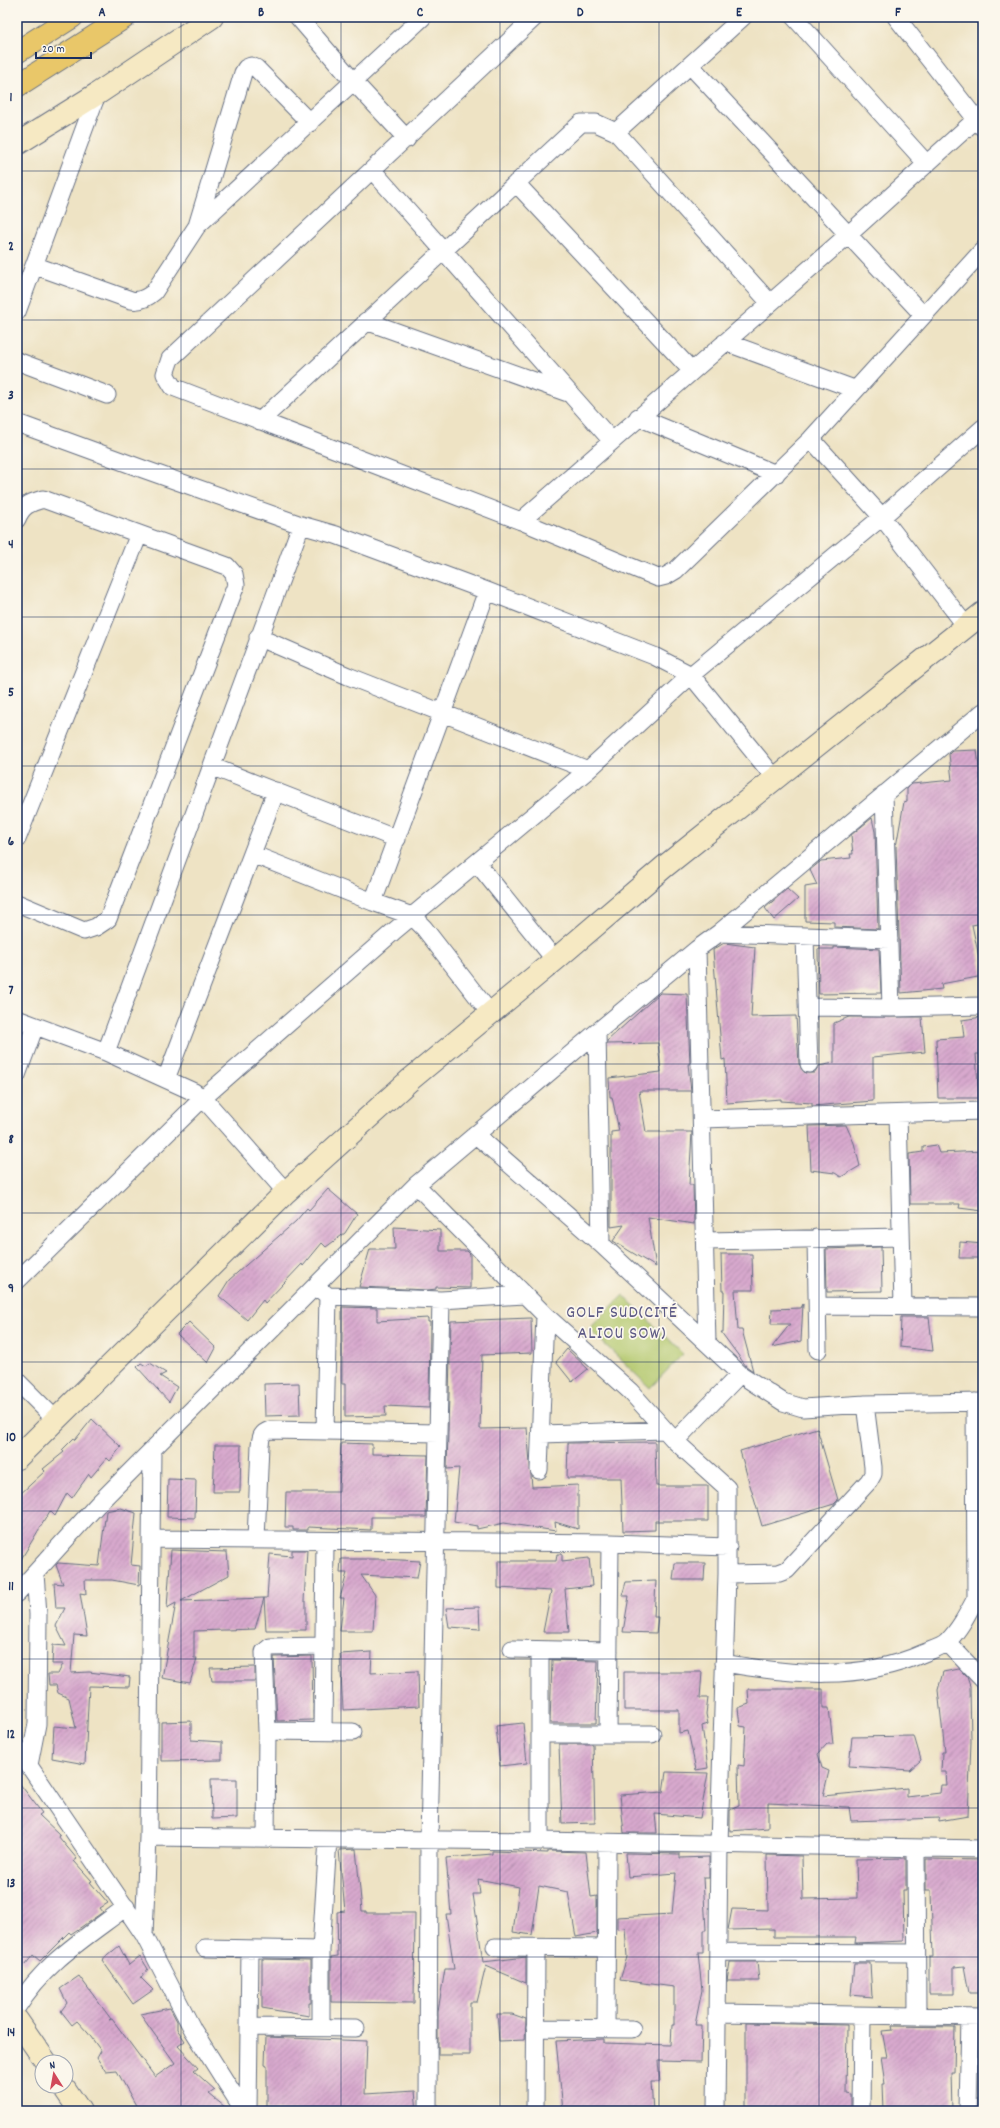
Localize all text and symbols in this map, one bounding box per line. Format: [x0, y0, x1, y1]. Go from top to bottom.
text: A [98, 4, 106, 23]
text: B [258, 4, 264, 23]
text: C [417, 4, 424, 23]
text: D [577, 4, 584, 23]
text: E [736, 4, 743, 23]
text: F [895, 4, 901, 23]
scale bar [36, 34, 91, 60]
text: 20 m [42, 41, 65, 58]
text: 1 [10, 89, 13, 108]
text: 2 [8, 238, 14, 257]
text: 3 [8, 387, 14, 406]
text: 4 [8, 536, 14, 555]
text: 5 [8, 684, 14, 703]
text: 6 [8, 833, 15, 852]
text: 7 [9, 982, 14, 1001]
text: 8 [8, 1131, 14, 1150]
text: 9 [8, 1280, 14, 1299]
district label: GOLF SUD(CITÉ ALIOU SOW) [566, 1301, 678, 1347]
text: 10 [6, 1429, 16, 1448]
text: 11 [8, 1578, 14, 1597]
text: 12 [7, 1726, 16, 1745]
text: 13 [7, 1875, 16, 1894]
text: 14 [7, 2024, 15, 2043]
north arrow [34, 2054, 74, 2094]
text: N [48, 2058, 57, 2075]

